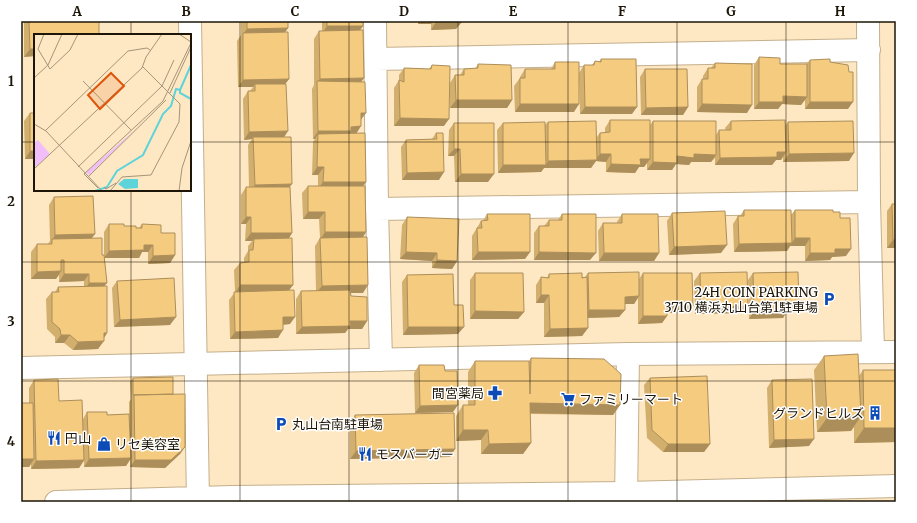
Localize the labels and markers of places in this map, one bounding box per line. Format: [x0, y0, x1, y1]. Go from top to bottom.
place label: 24H COIN PARKING 3710 横浜丸山台第1駐車場 [664, 284, 819, 316]
parking icon: 24H COIN PARKING 3710 横浜丸山台第1駐車場 [821, 291, 837, 307]
place label: 間宮薬局 [432, 385, 484, 402]
pharmacy icon: 間宮薬局 [487, 385, 503, 401]
supermarket icon: ファミリーマート [560, 391, 576, 407]
place label: ファミリーマート [579, 391, 683, 408]
place label: グランドヒルズ [773, 405, 864, 422]
building icon: グランドヒルズ [867, 405, 883, 421]
parking icon: 丸山台南駐車場 [273, 416, 289, 432]
place label: 丸山台南駐車場 [292, 416, 383, 433]
restaurant icon: 円山 [46, 430, 62, 446]
place label: 円山 [65, 430, 91, 447]
shop icon: リセ美容室 [96, 436, 112, 452]
place label: リセ美容室 [115, 436, 180, 453]
restaurant icon: モスバーガー [357, 446, 373, 462]
place label: モスバーガー [376, 446, 454, 463]

